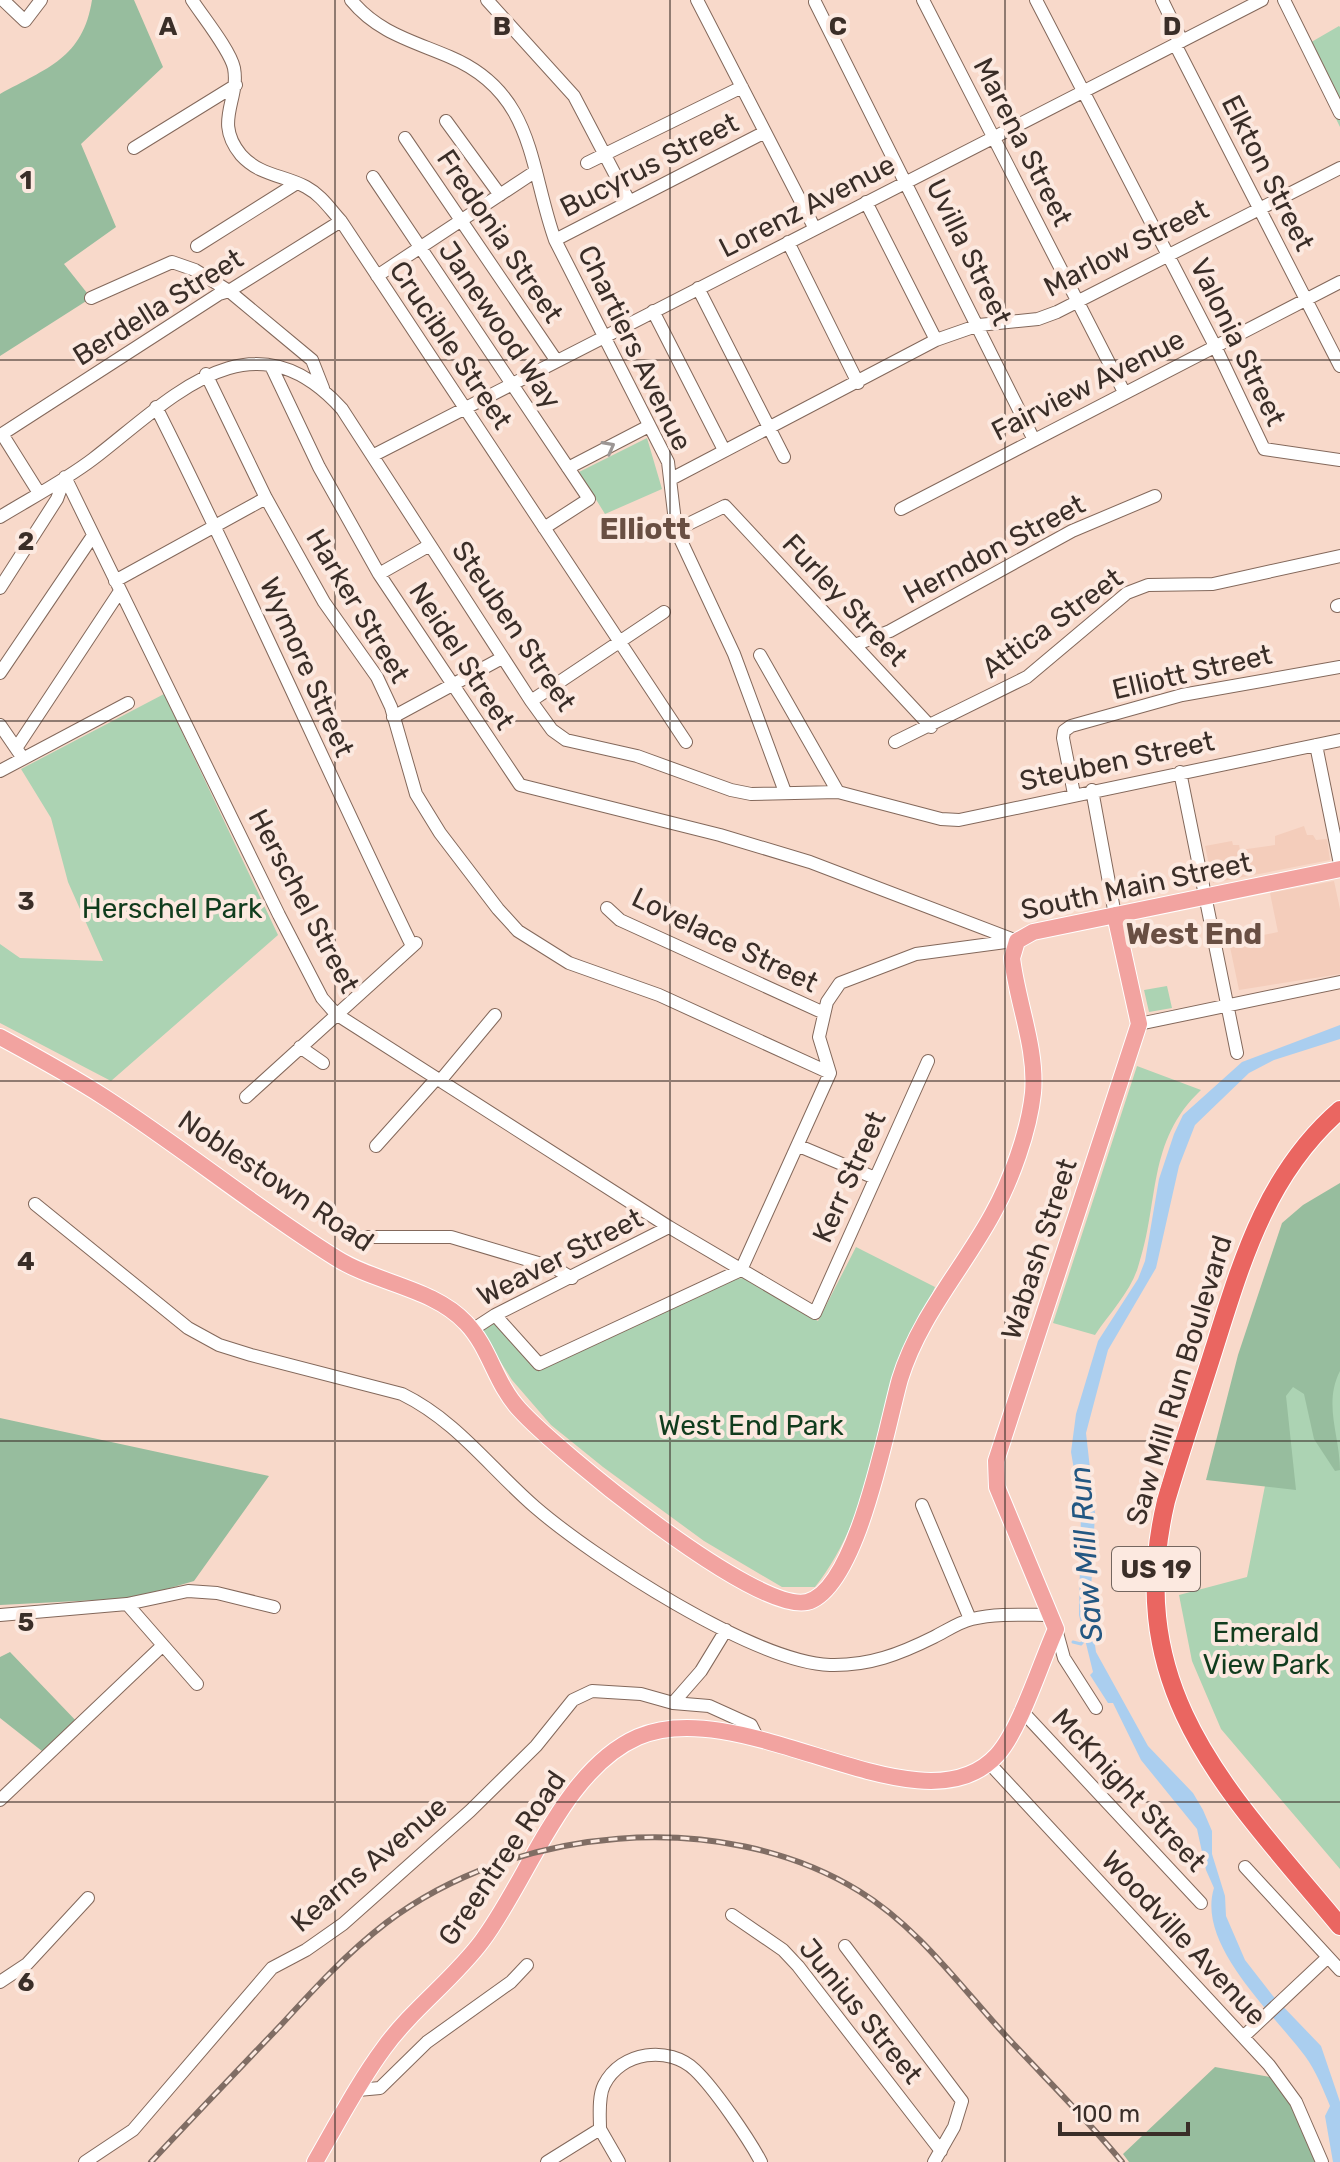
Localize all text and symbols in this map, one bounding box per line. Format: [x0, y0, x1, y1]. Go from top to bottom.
text: A [159, 11, 178, 42]
text: B [493, 11, 511, 42]
text: C [829, 11, 847, 42]
text: D [1163, 11, 1181, 42]
street label: Marena Street [967, 53, 1079, 231]
street label: Elkton Street [1215, 90, 1321, 256]
street label: Bucyrus Street [554, 106, 744, 224]
street label: Fredonia Street [430, 143, 570, 329]
street label: Lorenz Avenue [714, 147, 900, 265]
text: 1 [20, 165, 32, 196]
street label: Uvilla Street [919, 173, 1019, 331]
street label: Marlow Street [1038, 192, 1214, 304]
street label: Janewood Way [432, 235, 568, 415]
street label: Chartiers Avenue [571, 240, 699, 456]
street label: Berdella Street [67, 242, 249, 372]
street label: Valonia Street [1183, 253, 1293, 431]
street label: Crucible Street [383, 255, 519, 435]
street label: Fairview Avenue [986, 322, 1190, 448]
one-way arrow [600, 441, 615, 456]
street label: Herndon Street [898, 487, 1090, 611]
district label: Elliott [599, 511, 691, 547]
street label: Harker Street [299, 523, 417, 689]
text: 2 [18, 526, 34, 557]
street label: Furley Street [776, 527, 914, 673]
street label: Steuben Street [445, 535, 583, 717]
street label: Attica Street [975, 561, 1129, 685]
street label: Wymore Street [253, 572, 361, 762]
street label: Neidel Street [402, 576, 522, 736]
street label: Elliott Street [1109, 638, 1275, 706]
street label: Steuben Street [1017, 724, 1217, 798]
street label: Herschel Street [242, 803, 366, 999]
street label: South Main Street [1018, 845, 1254, 927]
street label: Lovelace Street [627, 881, 823, 999]
text: 3 [17, 886, 35, 917]
park label: Herschel Park [82, 892, 263, 925]
district label: West End [1126, 916, 1262, 952]
street label: Noblestown Road [172, 1104, 380, 1258]
street label: Kerr Street [805, 1106, 893, 1248]
street label: Wabash Street [994, 1154, 1084, 1344]
street label: Weaver Street [472, 1201, 648, 1313]
street label: Saw Mill Run Boulevard [1119, 1231, 1239, 1529]
text: 4 [17, 1246, 35, 1277]
park label: West End Park [658, 1409, 844, 1442]
water label: Saw Mill Run [1062, 1465, 1110, 1643]
road number: US 19 [1112, 1547, 1200, 1591]
text: 5 [18, 1607, 34, 1638]
park label: Emerald View Park [1202, 1616, 1330, 1681]
street label: McKnight Street [1045, 1702, 1213, 1878]
street label: Greentree Road [431, 1764, 573, 1952]
street label: Kearns Avenue [284, 1789, 454, 1939]
street label: Woodville Avenue [1095, 1844, 1273, 2032]
street label: Junius Street [792, 1932, 930, 2090]
text: 6 [18, 1967, 35, 1998]
scale bar [1060, 2086, 1188, 2136]
text: 100 m [1072, 2100, 1140, 2128]

